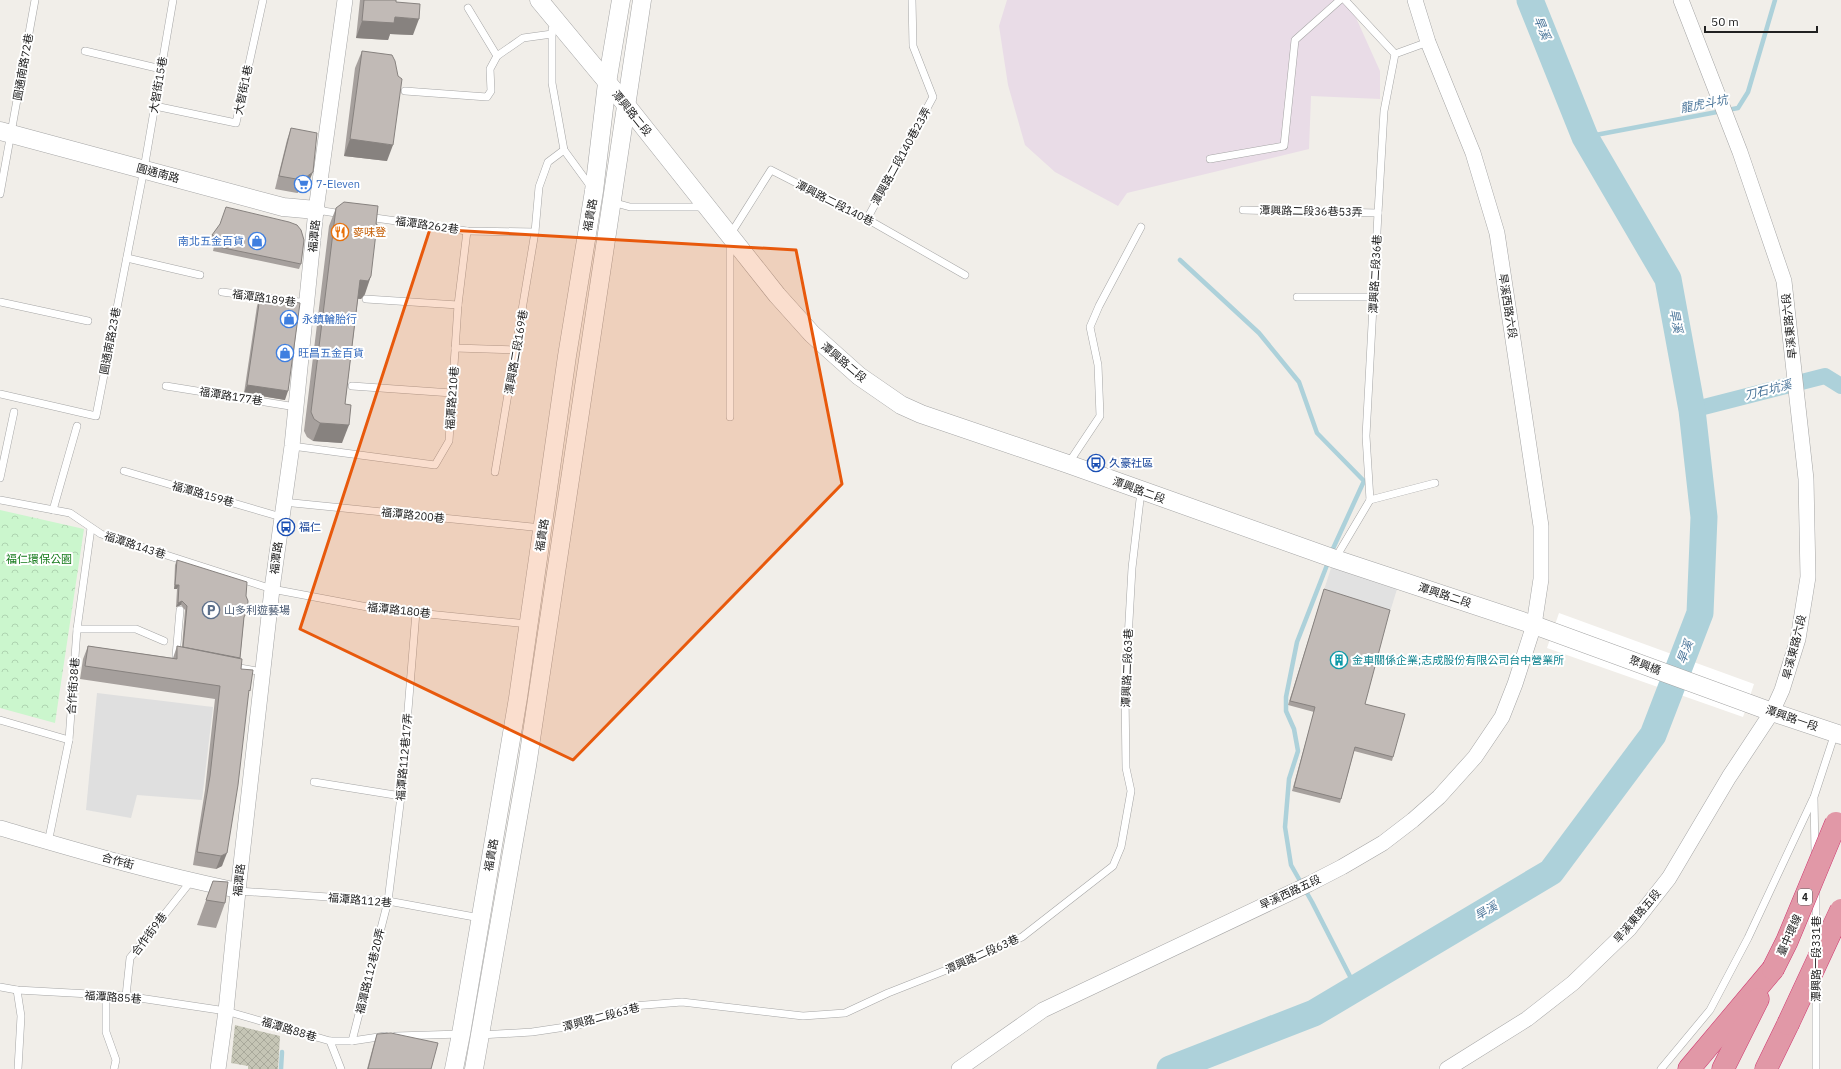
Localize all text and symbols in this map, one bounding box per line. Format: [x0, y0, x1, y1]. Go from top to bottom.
scale bar [1705, 8, 1817, 34]
water label: 旱溪 [1531, 14, 1555, 44]
text: 50 m [1711, 14, 1739, 29]
street label: 圓通南路72巷 [10, 32, 36, 102]
street label: 大智街15巷 [146, 56, 170, 114]
street label: 大智街1巷 [231, 64, 255, 116]
street label: 潭興路二段 [609, 87, 655, 139]
water label: 龍虎斗坑 [1679, 91, 1731, 115]
street label: 潭興路二段140巷23弄 [868, 105, 934, 207]
street label: 圓通南路 [135, 161, 181, 185]
supermarket icon: 7-Eleven [293, 174, 313, 194]
place label: 7-Eleven [316, 177, 360, 191]
street label: 潭興路二段140巷 [794, 177, 876, 229]
street label: 福貴路 [580, 198, 600, 232]
street label: 潭興路二段36巷53弄 [1259, 203, 1363, 219]
street label: 福潭路262巷 [394, 214, 460, 236]
street label: 福潭路 [305, 219, 323, 253]
restaurant icon: 麥味登 [330, 222, 350, 242]
place label: 麥味登 [353, 225, 386, 239]
shop icon: 南北五金百貨 [247, 231, 267, 251]
place label: 南北五金百貨 [178, 234, 244, 248]
street label: 潭興路二段36巷 [1366, 234, 1384, 314]
street label: 旱溪西路六段 [1496, 272, 1520, 340]
street label: 福潭路189巷 [231, 287, 297, 309]
street label: 旱溪東路六段 [1779, 292, 1799, 360]
street label: 圓通南路23巷 [97, 306, 123, 376]
water label: 旱溪 [1667, 308, 1687, 336]
shop icon: 永鎮輪胎行 [279, 309, 299, 329]
street label: 潭興路二段169巷 [502, 309, 530, 395]
place label: 永鎮輪胎行 [302, 312, 357, 326]
street label: 潭興路二段 [818, 339, 870, 385]
shop icon: 旺昌五金百貨 [275, 343, 295, 363]
place label: 旺昌五金百貨 [298, 346, 364, 360]
street label: 福潭路210巷 [443, 366, 461, 430]
water label: 刀石坑溪 [1743, 376, 1795, 403]
street label: 福潭路177巷 [198, 384, 264, 408]
bus stop icon: 久豪社區 [1086, 453, 1106, 473]
place label: 久豪社區 [1109, 456, 1153, 470]
street label: 潭興路二段 [1111, 474, 1167, 506]
street label: 福潭路159巷 [170, 478, 236, 510]
street label: 福潭路200巷 [381, 505, 445, 525]
bus stop icon: 福仁 [276, 517, 296, 537]
street label: 福貴路 [533, 518, 551, 552]
place label: 福仁 [299, 520, 321, 534]
street label: 福潭路143巷 [102, 528, 168, 562]
street label: 福潭路 [267, 541, 285, 575]
park label: 福仁環保公園 [6, 552, 72, 566]
street label: 潭興路二段 [1417, 580, 1473, 610]
parking icon: 山多利遊藝場 [201, 600, 221, 620]
street label: 福潭路180巷 [367, 600, 431, 620]
place label: 山多利遊藝場 [224, 603, 290, 617]
street label: 旱溪東路六段 [1779, 613, 1809, 681]
street label: 潭興路二段63巷 [1119, 628, 1135, 708]
water label: 旱溪 [1673, 636, 1697, 666]
building icon: 金車關係企業;志成股份有限公司台中營業所 [1329, 650, 1349, 670]
place label: 金車關係企業;志成股份有限公司台中營業所 [1352, 653, 1564, 667]
street label: 聚興橋 [1627, 653, 1663, 677]
street label: 合作街38巷 [64, 657, 82, 715]
street label: 潭興路一段 [1764, 702, 1820, 734]
street label: 福潭路112巷17弄 [393, 713, 415, 801]
street label: 福貴路 [481, 838, 501, 872]
street label: 合作街 [100, 850, 136, 872]
street label: 福潭路 [230, 863, 248, 897]
street label: 旱溪西路五段 [1257, 872, 1323, 912]
street label: 旱溪東路五段 [1610, 886, 1664, 946]
road number: 4 [1798, 889, 1812, 905]
street label: 福潭路112巷 [328, 890, 392, 910]
water label: 旱溪 [1472, 897, 1502, 923]
street label: 合作街9巷 [128, 910, 170, 958]
street label: 臺中環線 [1774, 912, 1804, 958]
street label: 潭興路一段331巷 [1809, 916, 1823, 1002]
street label: 福潭路112巷20弄 [353, 927, 387, 1015]
street label: 潭興路二段63巷 [943, 931, 1021, 977]
street label: 福潭路85巷 [84, 988, 142, 1006]
street label: 潭興路二段63巷 [561, 1000, 641, 1034]
street label: 福潭路88巷 [260, 1014, 318, 1044]

